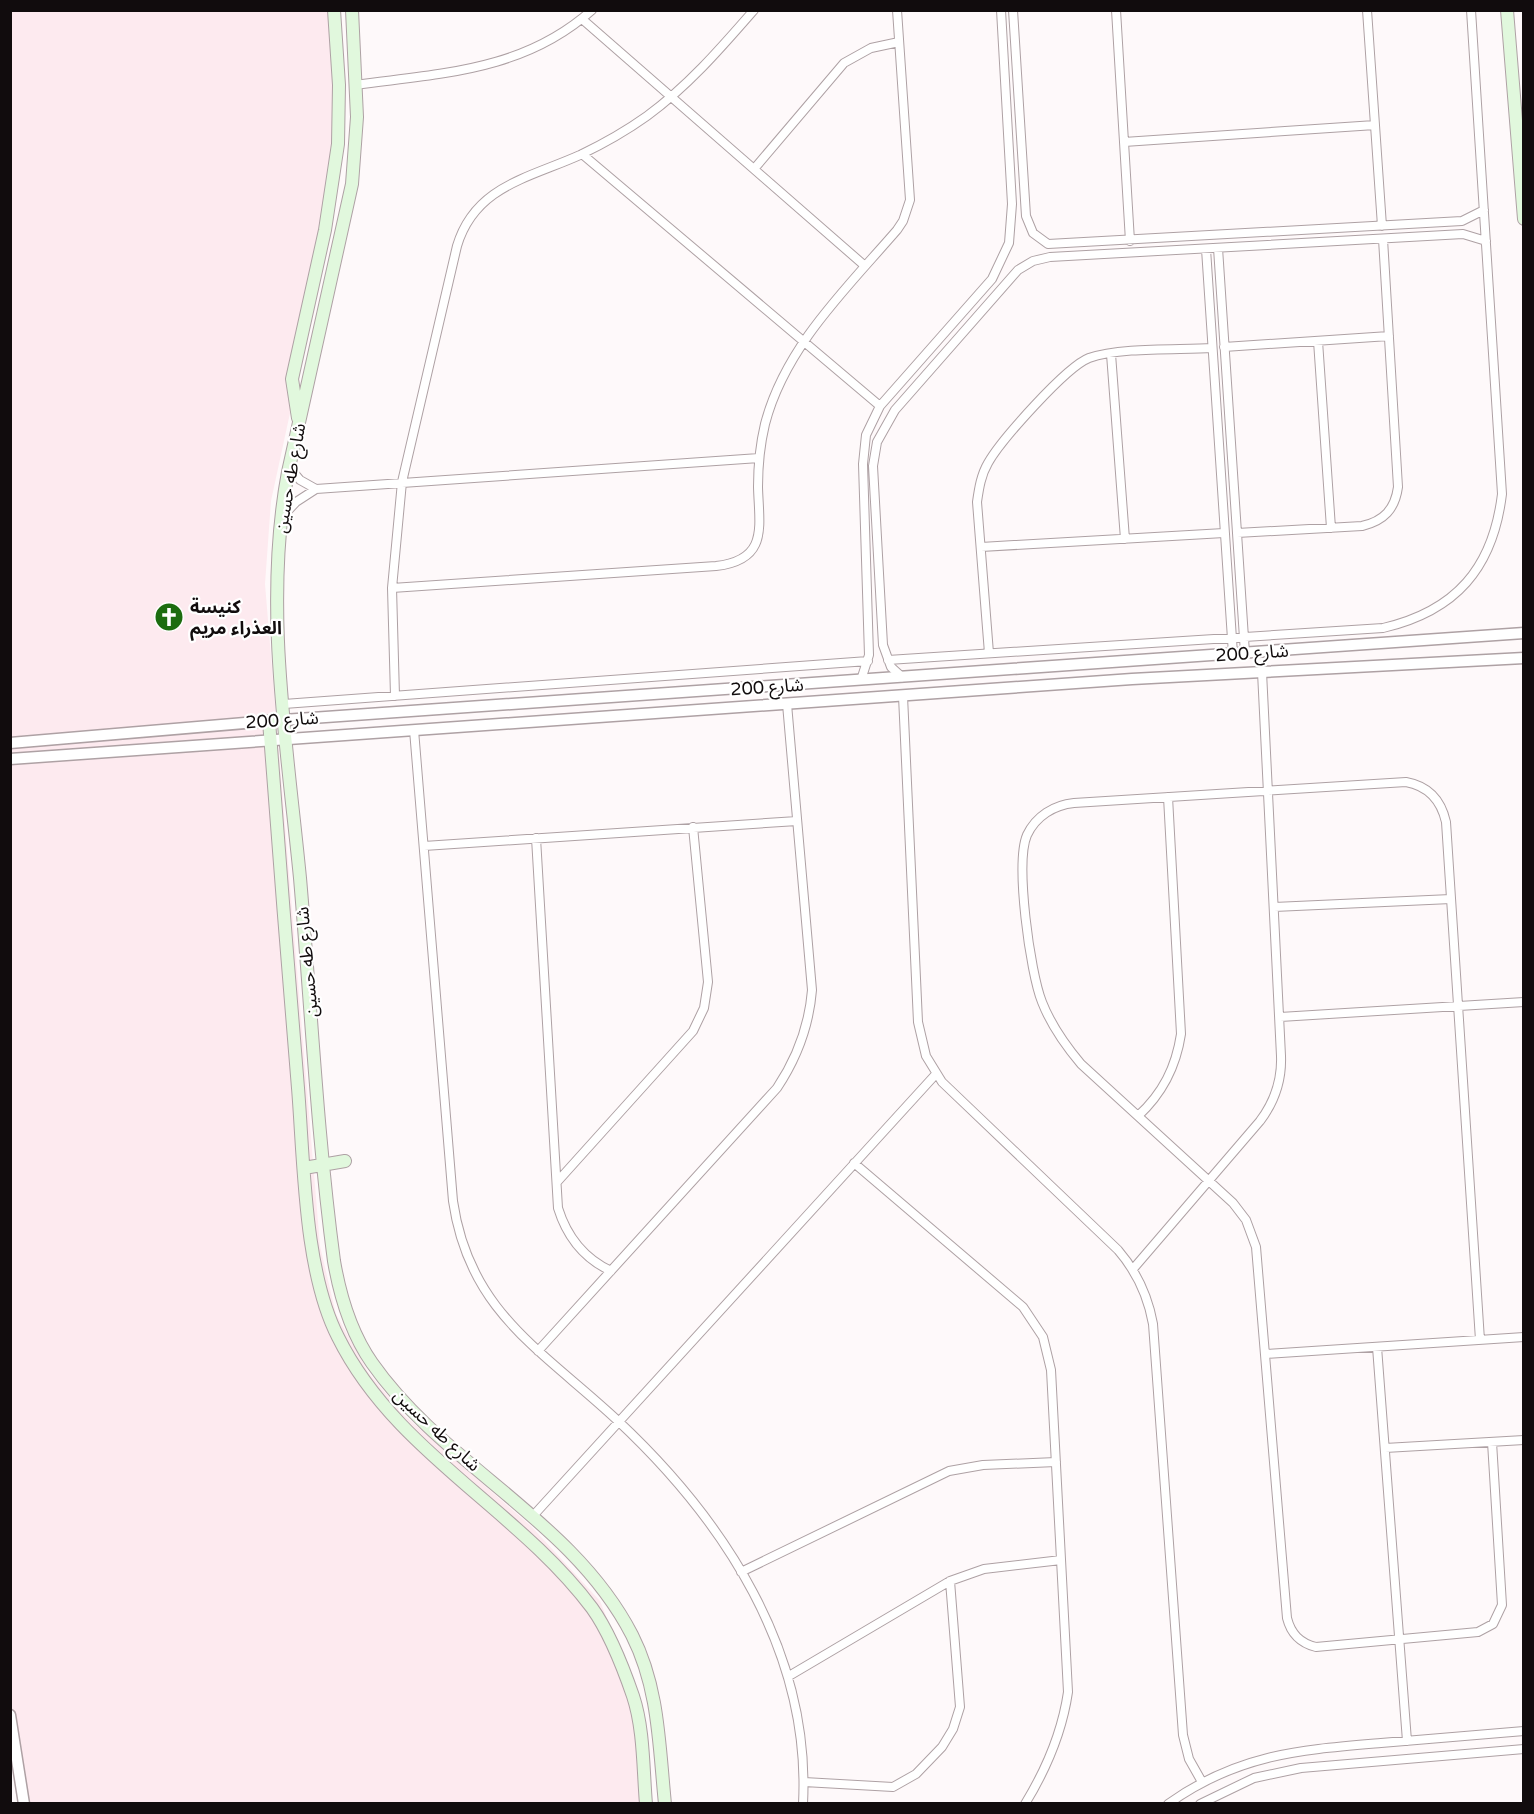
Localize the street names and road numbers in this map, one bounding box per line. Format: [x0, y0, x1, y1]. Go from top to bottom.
street label: شارع طه حسين [270, 421, 313, 535]
street label: شارع 200 [1214, 639, 1290, 670]
street label: شارع 200 [729, 673, 805, 704]
street label: شارع 200 [244, 706, 320, 737]
street label: شارع طه حسين [291, 905, 326, 1018]
street label: شارع طه حسين [387, 1384, 485, 1478]

